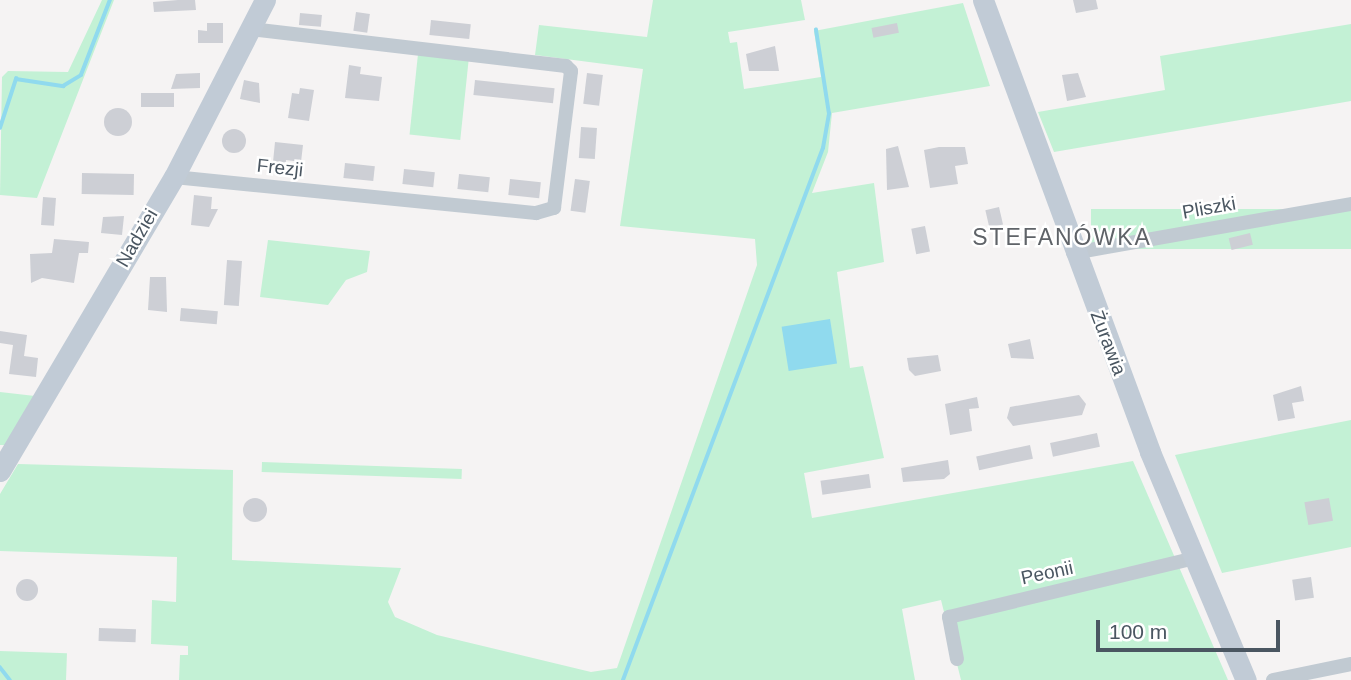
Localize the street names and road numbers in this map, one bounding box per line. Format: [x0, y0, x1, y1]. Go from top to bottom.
street label: Frezji [256, 154, 304, 182]
street label: Pliszki [1181, 192, 1237, 224]
street label: Nadziei [111, 205, 163, 271]
street label: Żurawia [1085, 307, 1131, 379]
street label: Peonii [1019, 556, 1075, 590]

